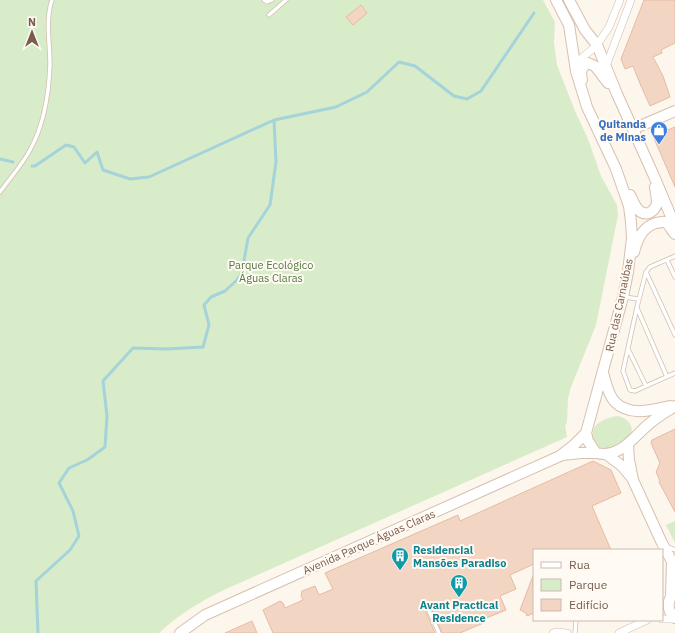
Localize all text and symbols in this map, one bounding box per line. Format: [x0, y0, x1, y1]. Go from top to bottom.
north arrow [12, 12, 52, 52]
text: N [28, 15, 36, 29]
place label: Quitanda de Minas [598, 117, 646, 144]
shop icon: Quitanda de Minas [649, 120, 669, 145]
street label: Rua das Carnaúbas [602, 257, 636, 353]
park label: Parque Ecológico Águas Claras [229, 258, 313, 285]
street label: Avenida Parque Águas Claras [301, 506, 437, 578]
place label: Residencial Mansões Paradiso [413, 543, 506, 570]
building icon: Residencial Mansões Paradiso [390, 546, 410, 571]
legend [533, 549, 663, 621]
text: Rua [569, 557, 590, 572]
building icon: Avant Practical Residence [449, 573, 469, 598]
text: Parque [569, 577, 608, 592]
text: Edifício [569, 597, 609, 612]
place label: Avant Practical Residence [420, 598, 499, 625]

